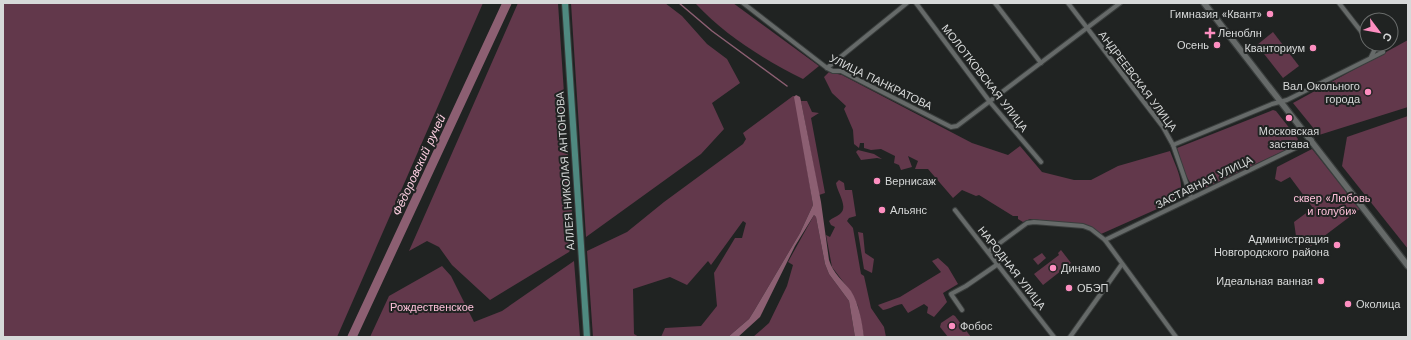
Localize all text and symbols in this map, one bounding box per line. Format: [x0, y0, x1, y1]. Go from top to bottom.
place label: Гимназия «Квант» [1170, 8, 1262, 21]
marker: Гимназия «Квант» [1265, 9, 1275, 19]
north arrow [1359, 12, 1399, 52]
street label: МОЛОТКОВСКАЯ УЛИЦА [939, 22, 1031, 135]
place label: Леноблн [1218, 27, 1262, 40]
marker: Леноблн [1205, 28, 1215, 38]
street label: АНДРЕЕВСКАЯ УЛИЦА [1096, 29, 1180, 135]
text: С [1379, 30, 1395, 44]
place label: Осень [1177, 39, 1209, 52]
marker: Осень [1212, 40, 1222, 50]
place label: Кванториум [1244, 42, 1305, 55]
marker: Кванториум [1308, 43, 1318, 53]
street label: УЛИЦА ПАНКРАТОВА [827, 52, 935, 113]
place label: Вал Окольного города [1283, 80, 1361, 106]
marker: Вал Окольного города [1363, 87, 1373, 97]
street label: АЛЛЕЯ НИКОЛАЯ АНТОНОВА [553, 91, 578, 251]
water label: Фёдоровский ручей [389, 112, 449, 218]
marker: Московская застава [1284, 113, 1294, 123]
place label: Московская застава [1259, 125, 1319, 151]
street label: ЗАСТАВНАЯ УЛИЦА [1153, 153, 1256, 212]
place label: Вернисаж [885, 175, 936, 188]
marker: Вернисаж [872, 176, 882, 186]
park label: сквер «Любовь и голуби» [1294, 192, 1371, 218]
place label: Альянс [890, 204, 928, 217]
marker: Альянс [877, 205, 887, 215]
street label: НАРОДНАЯ УЛИЦА [975, 224, 1049, 313]
place label: Администрация Новгородского района [1214, 233, 1330, 259]
marker: Администрация Новгородского района [1332, 240, 1342, 250]
place label: Динамо [1061, 262, 1100, 275]
marker: Динамо [1048, 263, 1058, 273]
place label: Идеальная ванная [1216, 275, 1313, 288]
marker: Идеальная ванная [1316, 276, 1326, 286]
place label: ОБЭП [1077, 282, 1109, 295]
marker: ОБЭП [1064, 283, 1074, 293]
place label: Околица [1356, 298, 1401, 311]
marker: Околица [1343, 299, 1353, 309]
park label: Рождественское [390, 301, 474, 314]
place label: Фобос [960, 320, 993, 333]
marker: Фобос [947, 321, 957, 331]

